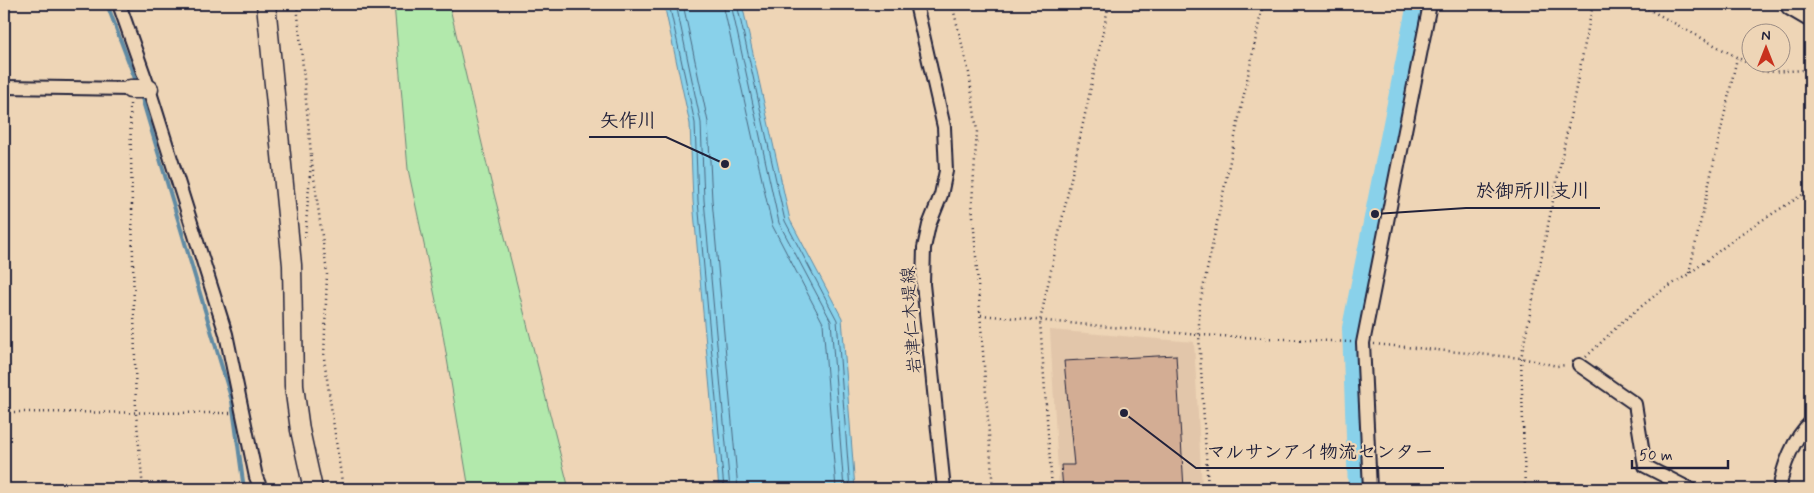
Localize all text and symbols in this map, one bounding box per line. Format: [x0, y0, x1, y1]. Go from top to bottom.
north arrow [1742, 22, 1792, 72]
text: N [1761, 27, 1771, 45]
callout: 矢作川 [589, 103, 666, 137]
text: 矢作川 [599, 109, 657, 134]
callout: 於御所川支川 [1466, 174, 1600, 208]
text: 於御所川支川 [1476, 179, 1590, 204]
street label: 岩津仁木堤線 [896, 265, 928, 375]
callout: マルサンアイ物流センター [1196, 434, 1444, 468]
scale bar [1632, 438, 1728, 470]
text: マルサンアイ物流センター [1207, 440, 1433, 465]
text: 50 m [1639, 446, 1673, 466]

